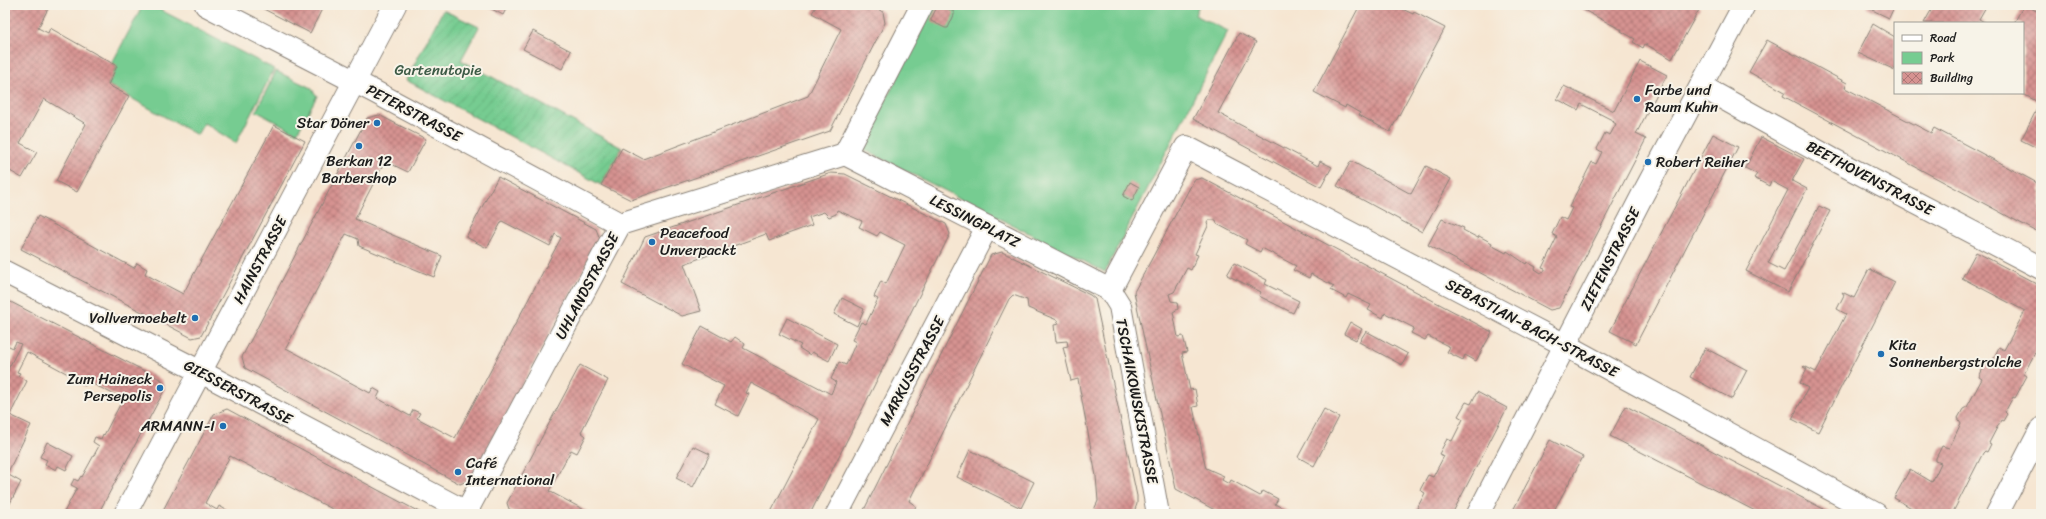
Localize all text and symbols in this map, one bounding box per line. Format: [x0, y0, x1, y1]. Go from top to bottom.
legend [1894, 22, 2024, 94]
text: Road [1930, 27, 1957, 49]
text: Park [1930, 47, 1955, 69]
park label: Gartenutopie [395, 57, 481, 83]
text: Building [1930, 67, 1973, 89]
street label: PETERSTRASSE [361, 77, 468, 150]
place label: Farbe und Raum Kuhn [1645, 77, 1718, 120]
marker: Farbe und Raum Kuhn [1632, 94, 1642, 104]
place label: Star Döner [297, 110, 370, 136]
marker: Star Döner [372, 118, 382, 128]
street label: BEETHOVENSTRASSE [1801, 133, 1940, 223]
marker: Berkan 12 Barbershop [354, 141, 364, 151]
place label: Berkan 12 Barbershop [321, 148, 397, 191]
place label: Robert Reiher [1656, 149, 1748, 175]
marker: Robert Reiher [1643, 157, 1653, 167]
street label: LESSINGPLATZ [925, 187, 1025, 255]
street label: ZIETENSTRASSE [1573, 201, 1648, 315]
street label: HAINSTRASSE [226, 210, 295, 309]
place label: Peacefood Unverpackt [660, 220, 737, 263]
street label: UHLANDSTRASSE [548, 226, 627, 344]
marker: Peacefood Unverpackt [647, 237, 657, 247]
street label: SEBASTIAN-BACH-STRASSE [1441, 271, 1625, 386]
place label: Vollvermoebelt [89, 305, 187, 331]
street label: MARKUSSTRASSE [872, 310, 953, 430]
marker: Vollvermoebelt [190, 313, 200, 323]
street label: TSCHAIKOWSKISTRASSE [1108, 316, 1166, 488]
place label: Kita Sonnenbergstrolche [1889, 332, 2022, 375]
marker: Kita Sonnenbergstrolche [1876, 349, 1886, 359]
street label: GIESSERSTRASSE [179, 352, 299, 432]
place label: Zum Haineck Persepolis [67, 366, 153, 409]
marker: Zum Haineck Persepolis [155, 383, 165, 393]
place label: ARMANN-I [140, 413, 215, 439]
marker: ARMANN-I [218, 421, 228, 431]
place label: Café International [465, 450, 555, 493]
marker: Café International [453, 467, 463, 477]

